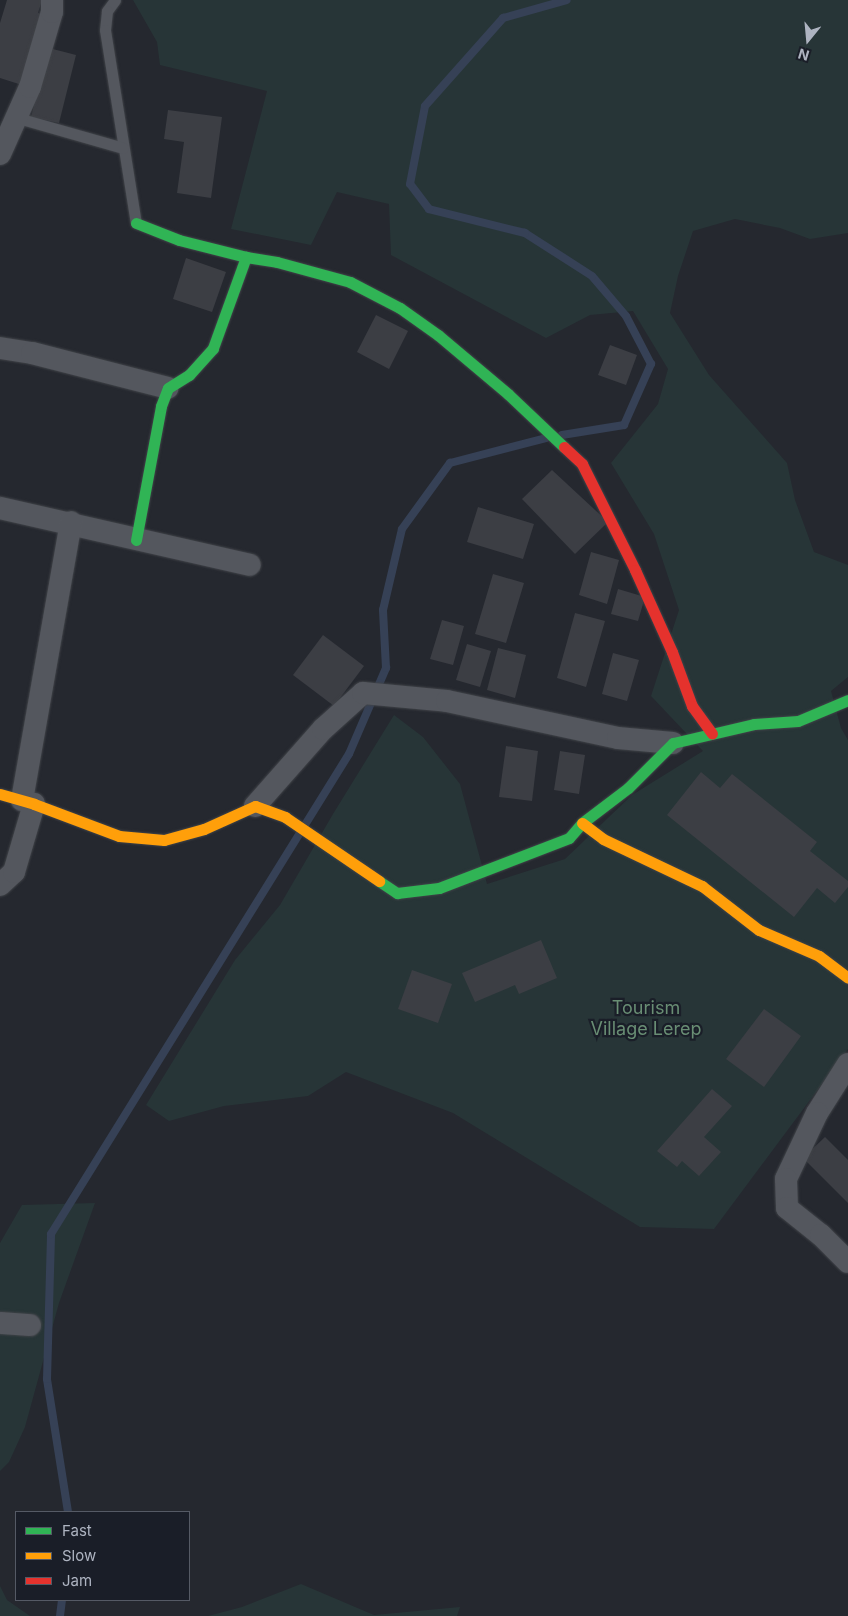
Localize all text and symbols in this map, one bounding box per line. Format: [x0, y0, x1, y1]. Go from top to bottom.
north arrow [783, 15, 833, 65]
text: N [796, 45, 811, 65]
park label: Tourism Village Lerep [591, 998, 701, 1040]
legend [15, 1511, 190, 1601]
text: Fast [62, 1521, 92, 1540]
text: Slow [62, 1546, 96, 1565]
text: Jam [62, 1571, 92, 1590]

